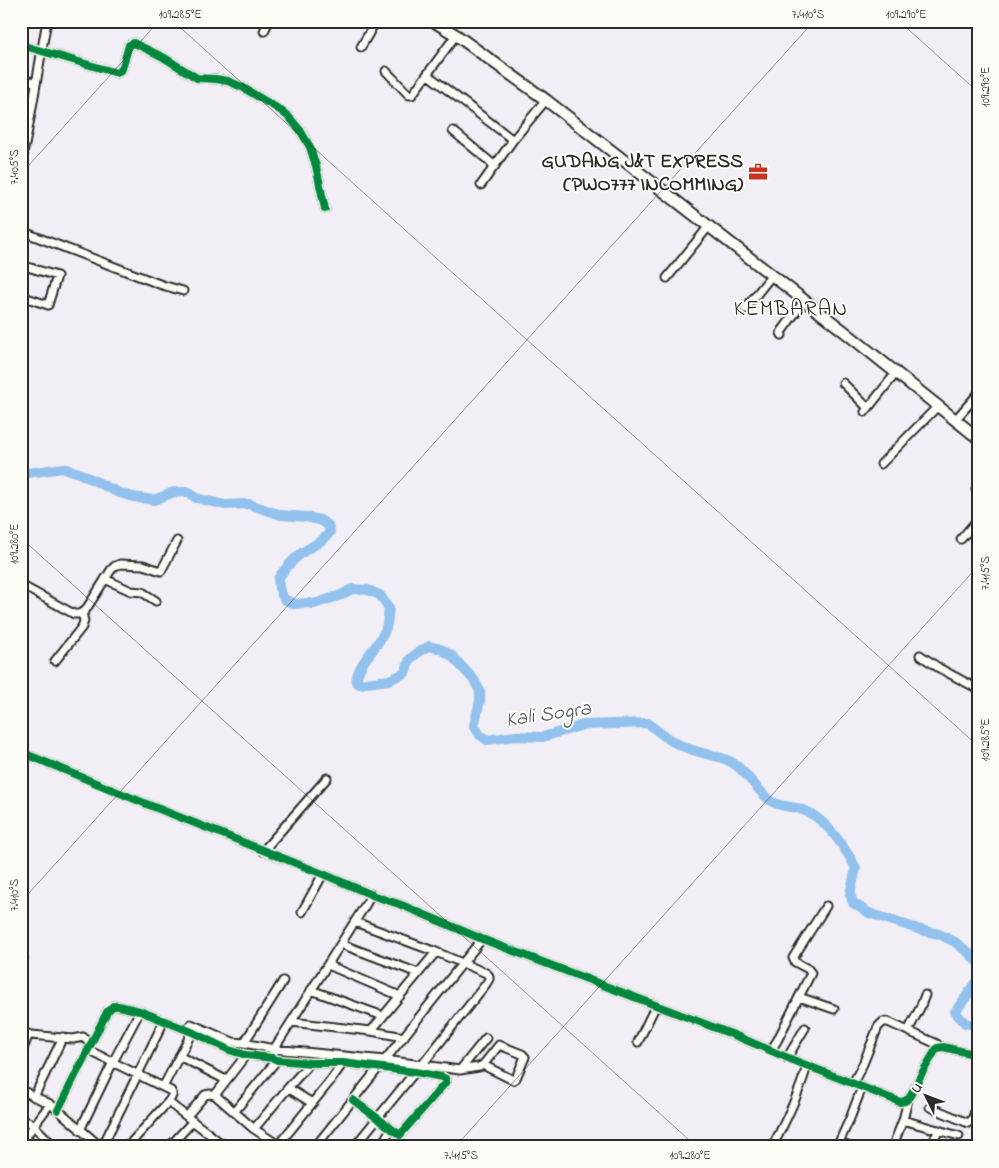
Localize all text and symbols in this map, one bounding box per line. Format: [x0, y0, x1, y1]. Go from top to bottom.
text: 109.285°E [159, 6, 201, 24]
text: 7.410°S [792, 6, 824, 24]
text: 109.290°E [886, 6, 926, 24]
text: 109.290°E [977, 67, 995, 107]
place label: GUDANG J&T EXPRESS (PWO777 INCOMMING) [542, 148, 743, 200]
text: 7.405°S [6, 149, 24, 185]
office icon: GUDANG J&T EXPRESS (PWO777 INCOMMING) [747, 161, 769, 183]
district label: KEMBARAN [734, 294, 848, 326]
text: 109.280°E [6, 523, 24, 565]
text: 7.415°S [977, 556, 995, 590]
water label: Kali Sogra [504, 694, 594, 737]
text: 109.285°E [977, 719, 995, 761]
text: 7.410°S [6, 879, 24, 911]
north arrow [902, 1070, 952, 1120]
text: U [907, 1078, 928, 1099]
text: 7.415°S [444, 1147, 478, 1165]
text: 109.280°E [669, 1147, 711, 1165]

